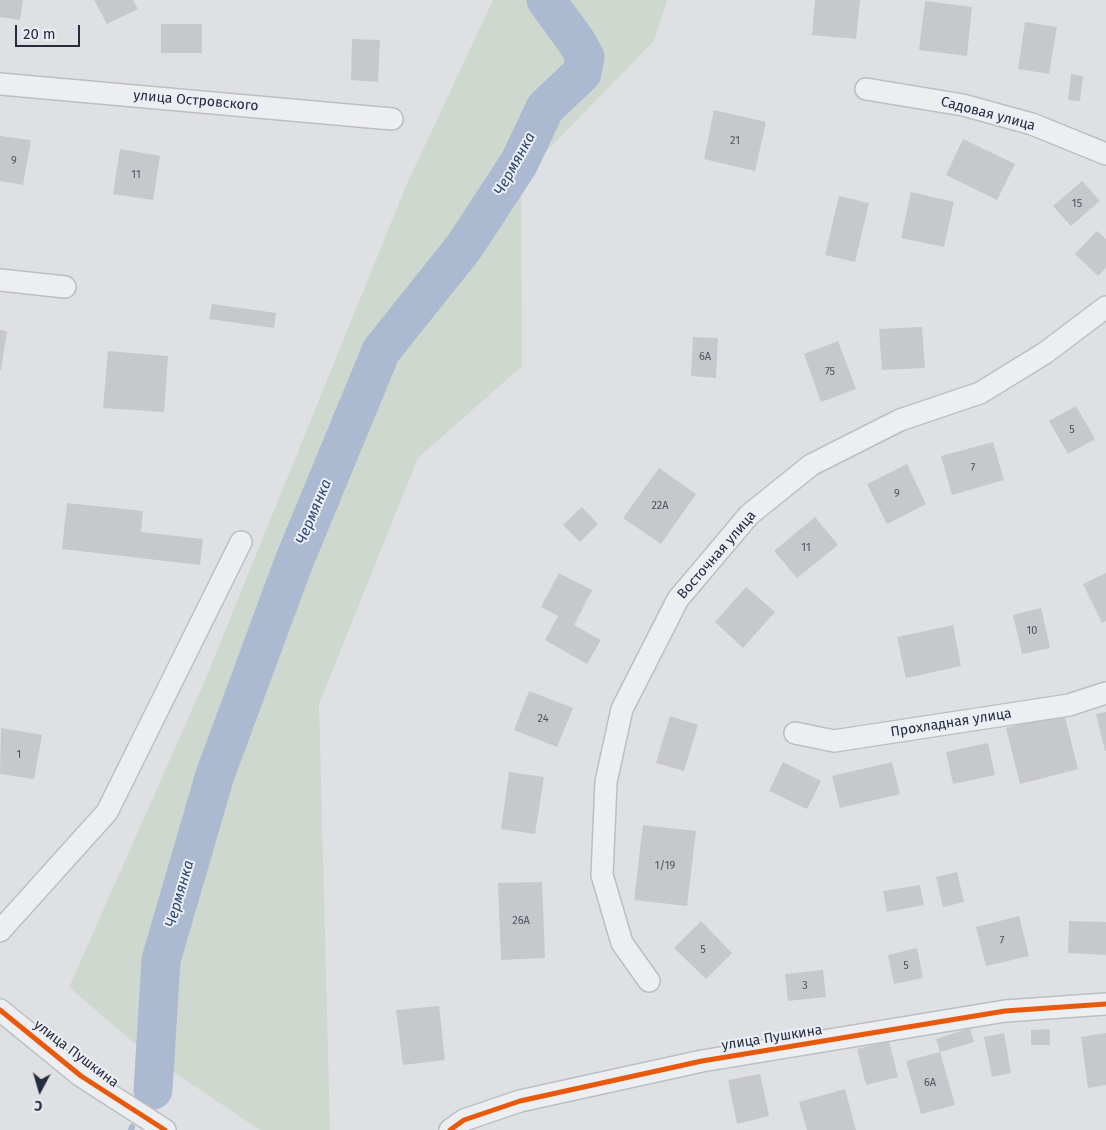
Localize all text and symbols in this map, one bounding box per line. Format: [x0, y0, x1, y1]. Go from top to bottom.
scale bar [18, 15, 82, 47]
text: 20 m [23, 25, 56, 43]
street label: улица Островского [133, 87, 259, 115]
street label: Садовая улица [939, 93, 1037, 135]
water label: Чермянка [490, 130, 540, 198]
house number: 21 [730, 134, 740, 148]
house number: 9 [11, 154, 17, 168]
house number: 11 [131, 168, 141, 182]
house number: 15 [1072, 197, 1082, 211]
house number: 6А [699, 350, 711, 364]
house number: 75 [825, 365, 835, 379]
house number: 5 [1069, 423, 1075, 437]
house number: 7 [971, 461, 975, 475]
water label: Чермянка [292, 477, 336, 547]
house number: 9 [894, 487, 900, 501]
house number: 22А [651, 499, 669, 513]
street label: Восточная улица [674, 507, 760, 603]
house number: 11 [801, 541, 811, 555]
house number: 10 [1027, 624, 1037, 638]
street label: Прохладная улица [889, 705, 1013, 741]
house number: 24 [538, 712, 548, 726]
house number: 1 [17, 748, 21, 762]
water label: Чермянка [162, 858, 198, 930]
house number: 1/19 [655, 859, 675, 873]
house number: 26А [512, 914, 530, 928]
house number: 7 [1000, 934, 1004, 948]
house number: 5 [700, 943, 706, 957]
house number: 5 [903, 959, 909, 973]
house number: 3 [802, 979, 808, 993]
street label: улица Пушкина [30, 1017, 122, 1091]
street label: улица Пушкина [720, 1022, 824, 1054]
north arrow [15, 1065, 65, 1115]
house number: 6А [924, 1076, 936, 1090]
text: С [33, 1097, 43, 1114]

